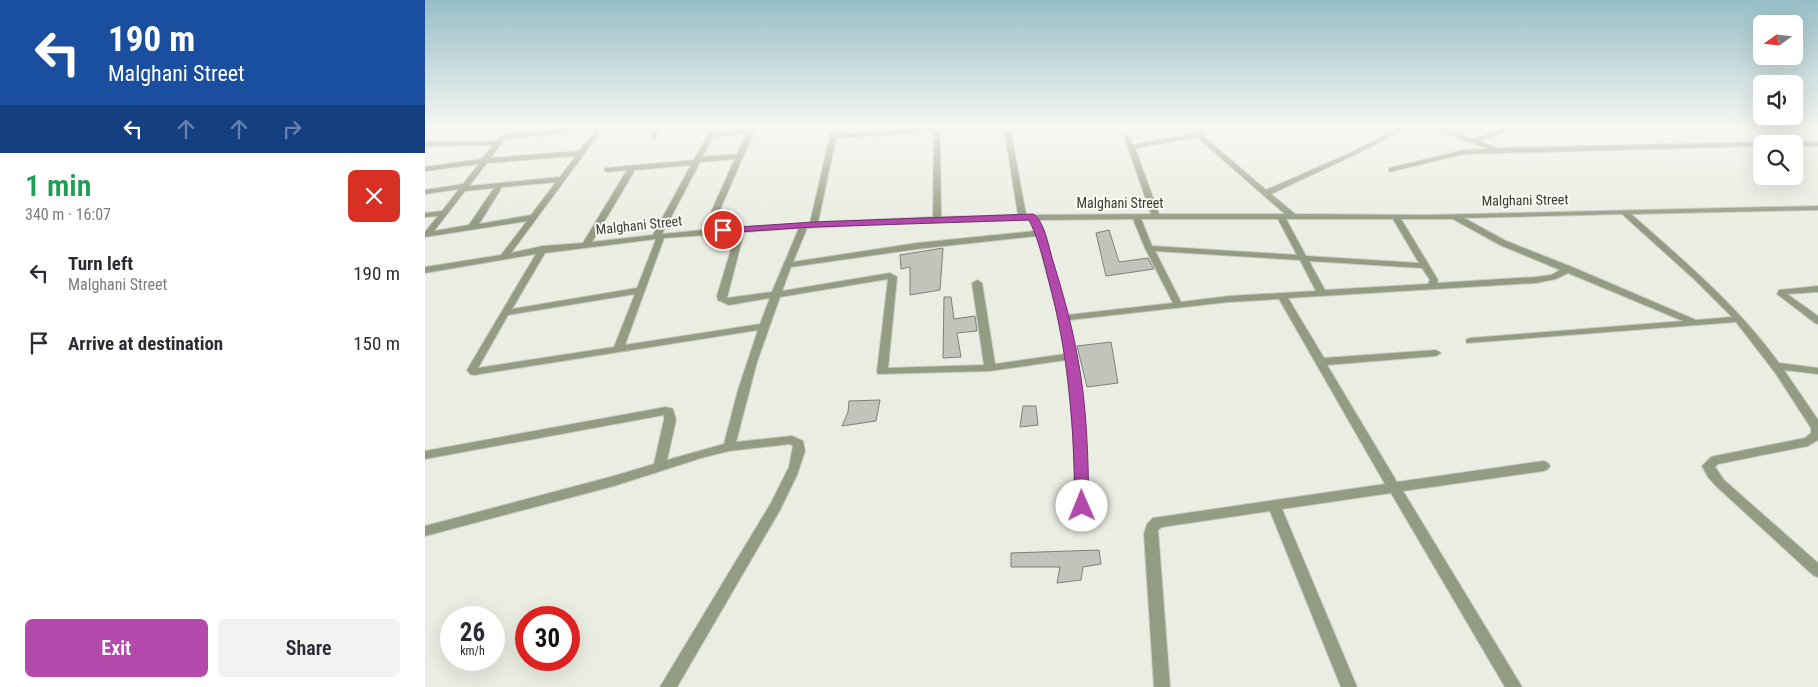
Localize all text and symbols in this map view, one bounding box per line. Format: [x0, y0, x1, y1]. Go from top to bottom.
north arrow [1753, 15, 1803, 65]
map controls [1753, 15, 1803, 185]
text: 190 m [108, 19, 195, 60]
icon: left [25, 20, 90, 85]
text: Malghani Street [108, 61, 245, 86]
button: sound [1753, 75, 1803, 125]
icon: left [119, 115, 147, 143]
icon: ahead [172, 115, 200, 143]
icon: ahead [225, 115, 253, 143]
icon: right [278, 115, 306, 143]
button: search [1753, 135, 1803, 185]
text: 1 min [25, 168, 91, 203]
button: close [348, 170, 400, 222]
street label: Malghani Street [1481, 191, 1569, 209]
street label: Malghani Street [1077, 195, 1163, 211]
text: 340 m · 16:07 [25, 205, 111, 224]
pin [702, 209, 744, 251]
street label: Malghani Street [595, 213, 683, 237]
icon: arrive [709, 216, 737, 244]
text: Turn left [68, 252, 133, 275]
icon: left [25, 259, 53, 287]
text: 190 m [353, 262, 400, 285]
text: Malghani Street [68, 275, 167, 294]
icon: arrive [25, 329, 53, 357]
text: Arrive at destination [68, 332, 223, 355]
text: 150 m [353, 332, 400, 355]
position arrow [1055, 479, 1107, 531]
speed limit sign: 30 [515, 606, 580, 671]
text: 26 [460, 618, 485, 647]
button: Exit [25, 619, 208, 677]
button: Share [218, 619, 400, 677]
text: km/h [460, 644, 485, 658]

